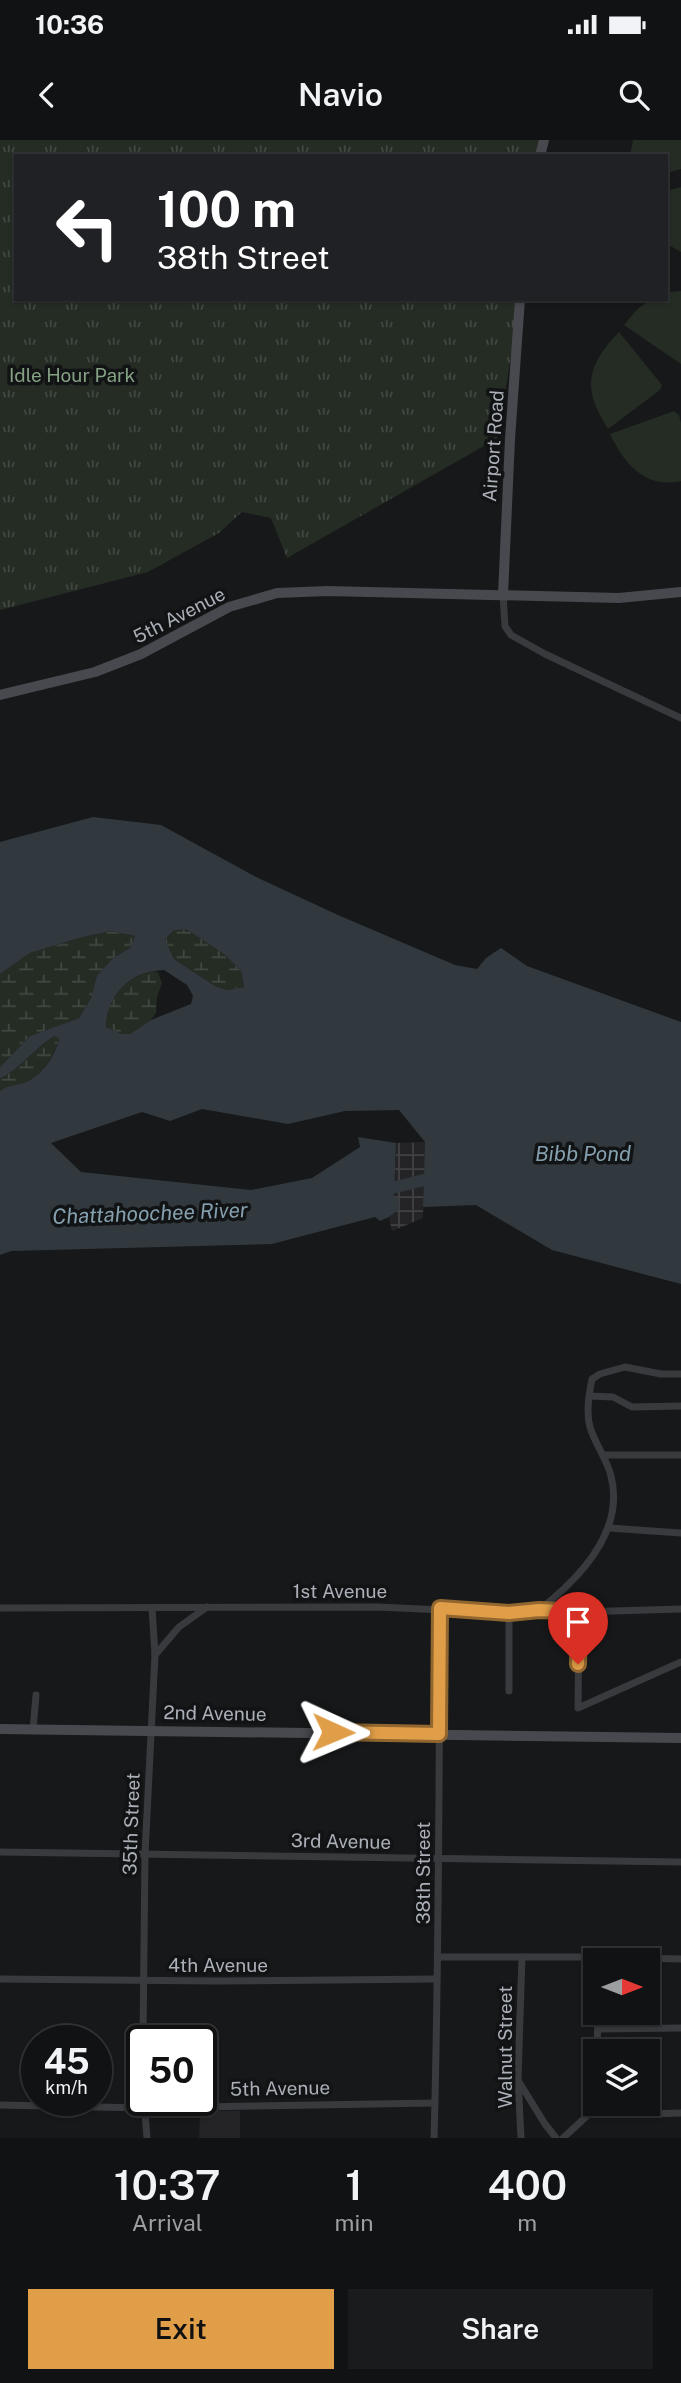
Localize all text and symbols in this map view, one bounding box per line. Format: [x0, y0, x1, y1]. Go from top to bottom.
text: 10:36 [35, 9, 104, 40]
icon: back [28, 76, 66, 114]
text: Navio [298, 76, 383, 113]
icon: search [615, 76, 653, 114]
text: 100 m [157, 180, 296, 238]
icon: left [42, 182, 133, 273]
text: 38th Street [157, 239, 330, 276]
park label: Idle Hour Park [9, 364, 135, 386]
street label: Airport Road [478, 389, 508, 503]
street label: 5th Avenue [129, 582, 229, 648]
water label: Bibb Pond [535, 1141, 631, 1166]
water label: Chattahoochee River [52, 1197, 249, 1229]
street label: 1st Avenue [293, 1580, 387, 1602]
pin [548, 1592, 608, 1664]
icon: arrive [559, 1603, 597, 1641]
position arrow [296, 1695, 370, 1769]
street label: 2nd Avenue [163, 1701, 267, 1725]
street label: 35th Street [118, 1772, 144, 1876]
street label: 38th Street [412, 1822, 434, 1924]
street label: 3rd Avenue [291, 1829, 391, 1853]
north arrow [583, 1948, 660, 2025]
map controls [583, 1948, 660, 2116]
street label: 4th Avenue [168, 1954, 268, 1976]
street label: Walnut Street [494, 1986, 516, 2108]
speed limit sign: 50 [126, 2025, 217, 2116]
button: layers [583, 2039, 660, 2116]
text: 45 [43, 2041, 90, 2082]
street label: 5th Avenue [230, 2076, 330, 2100]
text: km/h [45, 2077, 88, 2098]
text: 10:37 [114, 2160, 221, 2209]
text: 1 [345, 2160, 363, 2209]
text: 400 [487, 2160, 567, 2209]
text: Arrival [132, 2209, 203, 2236]
text: min [335, 2209, 374, 2236]
text: m [517, 2209, 537, 2236]
button: Exit [28, 2289, 334, 2369]
button: Share [348, 2289, 653, 2369]

